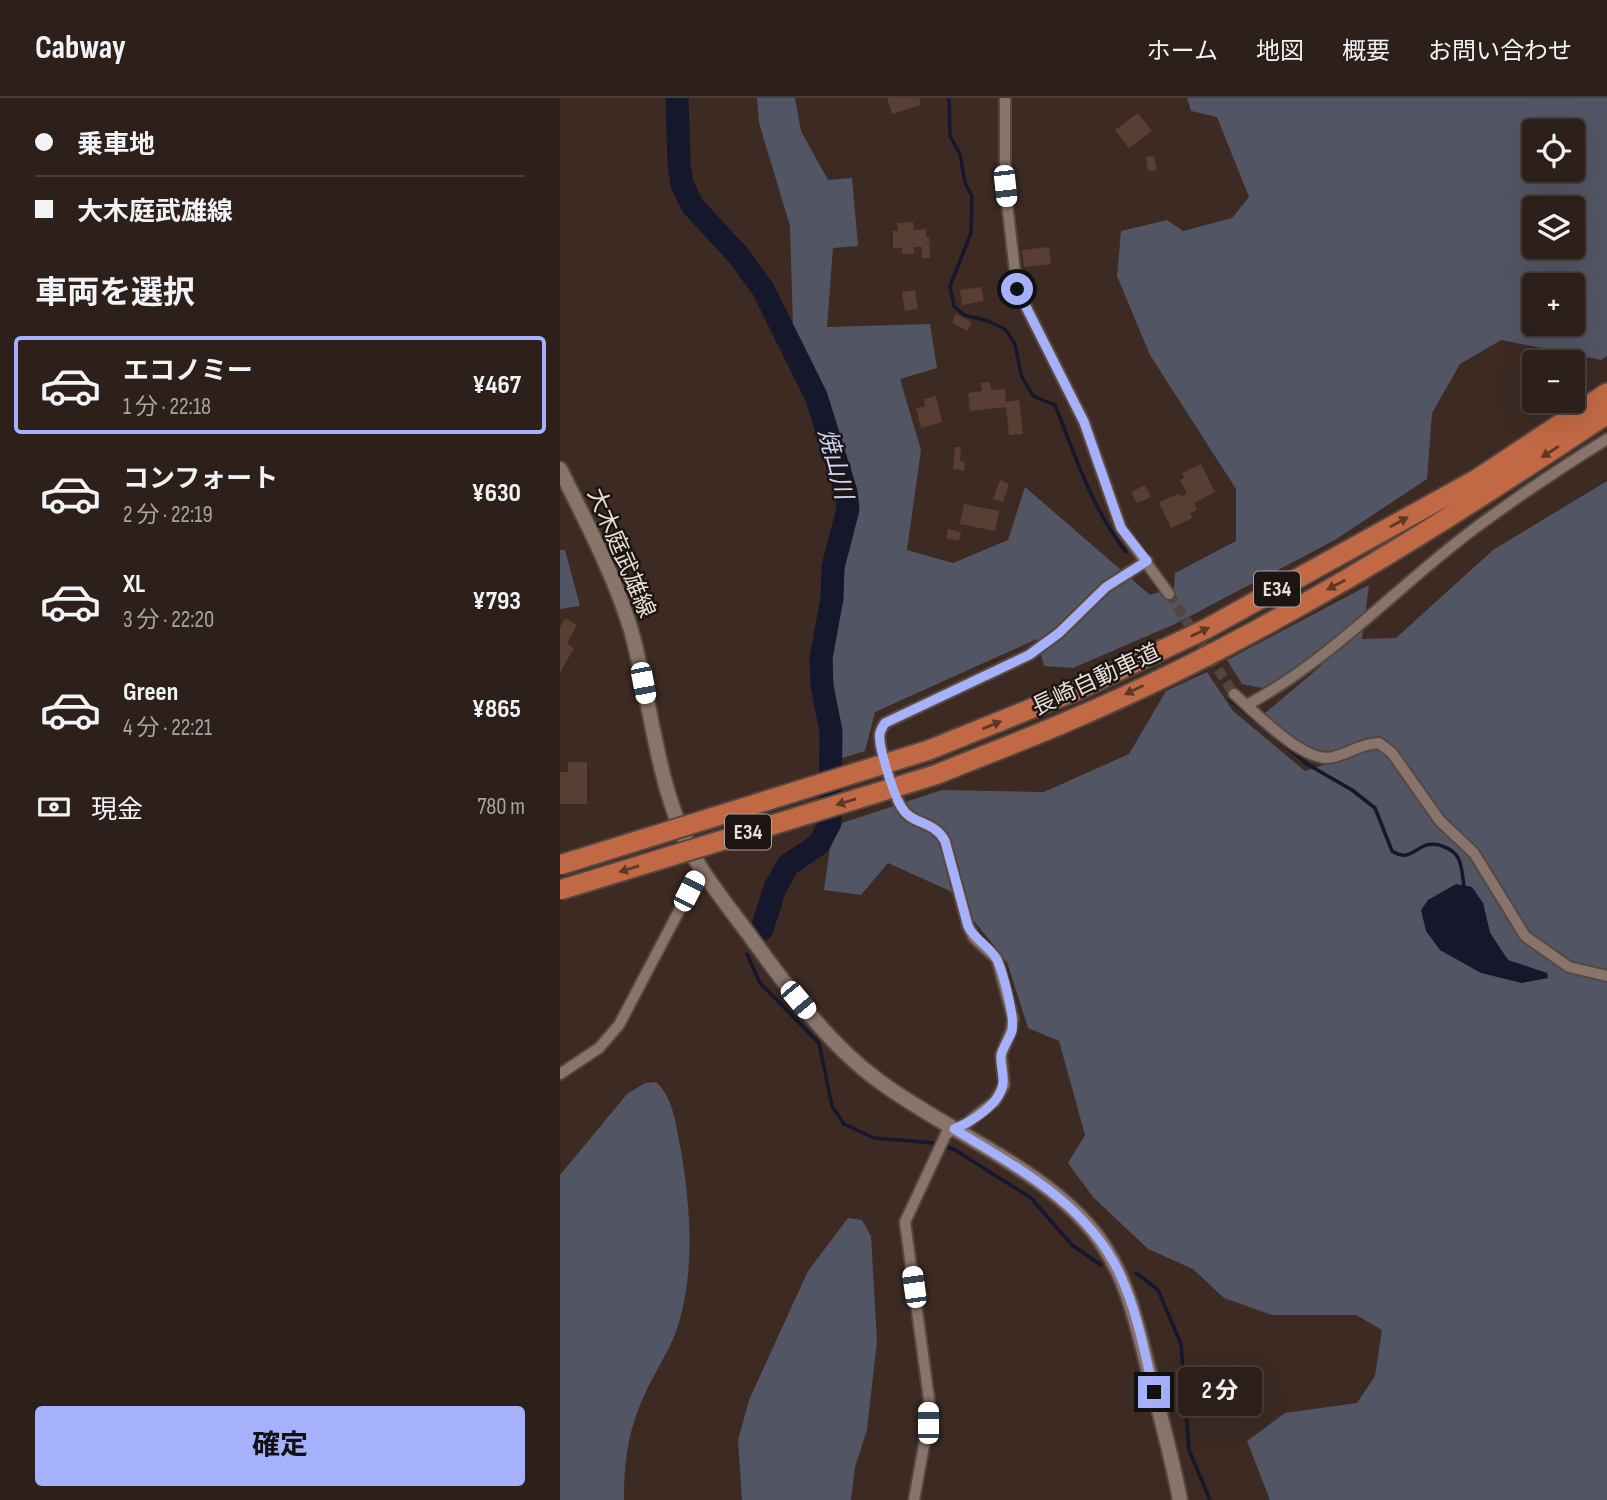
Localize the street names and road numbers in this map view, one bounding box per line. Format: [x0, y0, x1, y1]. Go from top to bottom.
street label: 大木庭武雄線 [581, 484, 661, 622]
road number: E34 [1254, 572, 1300, 606]
street label: 長崎自動車道 [1028, 638, 1164, 722]
road number: E34 [725, 814, 771, 850]

